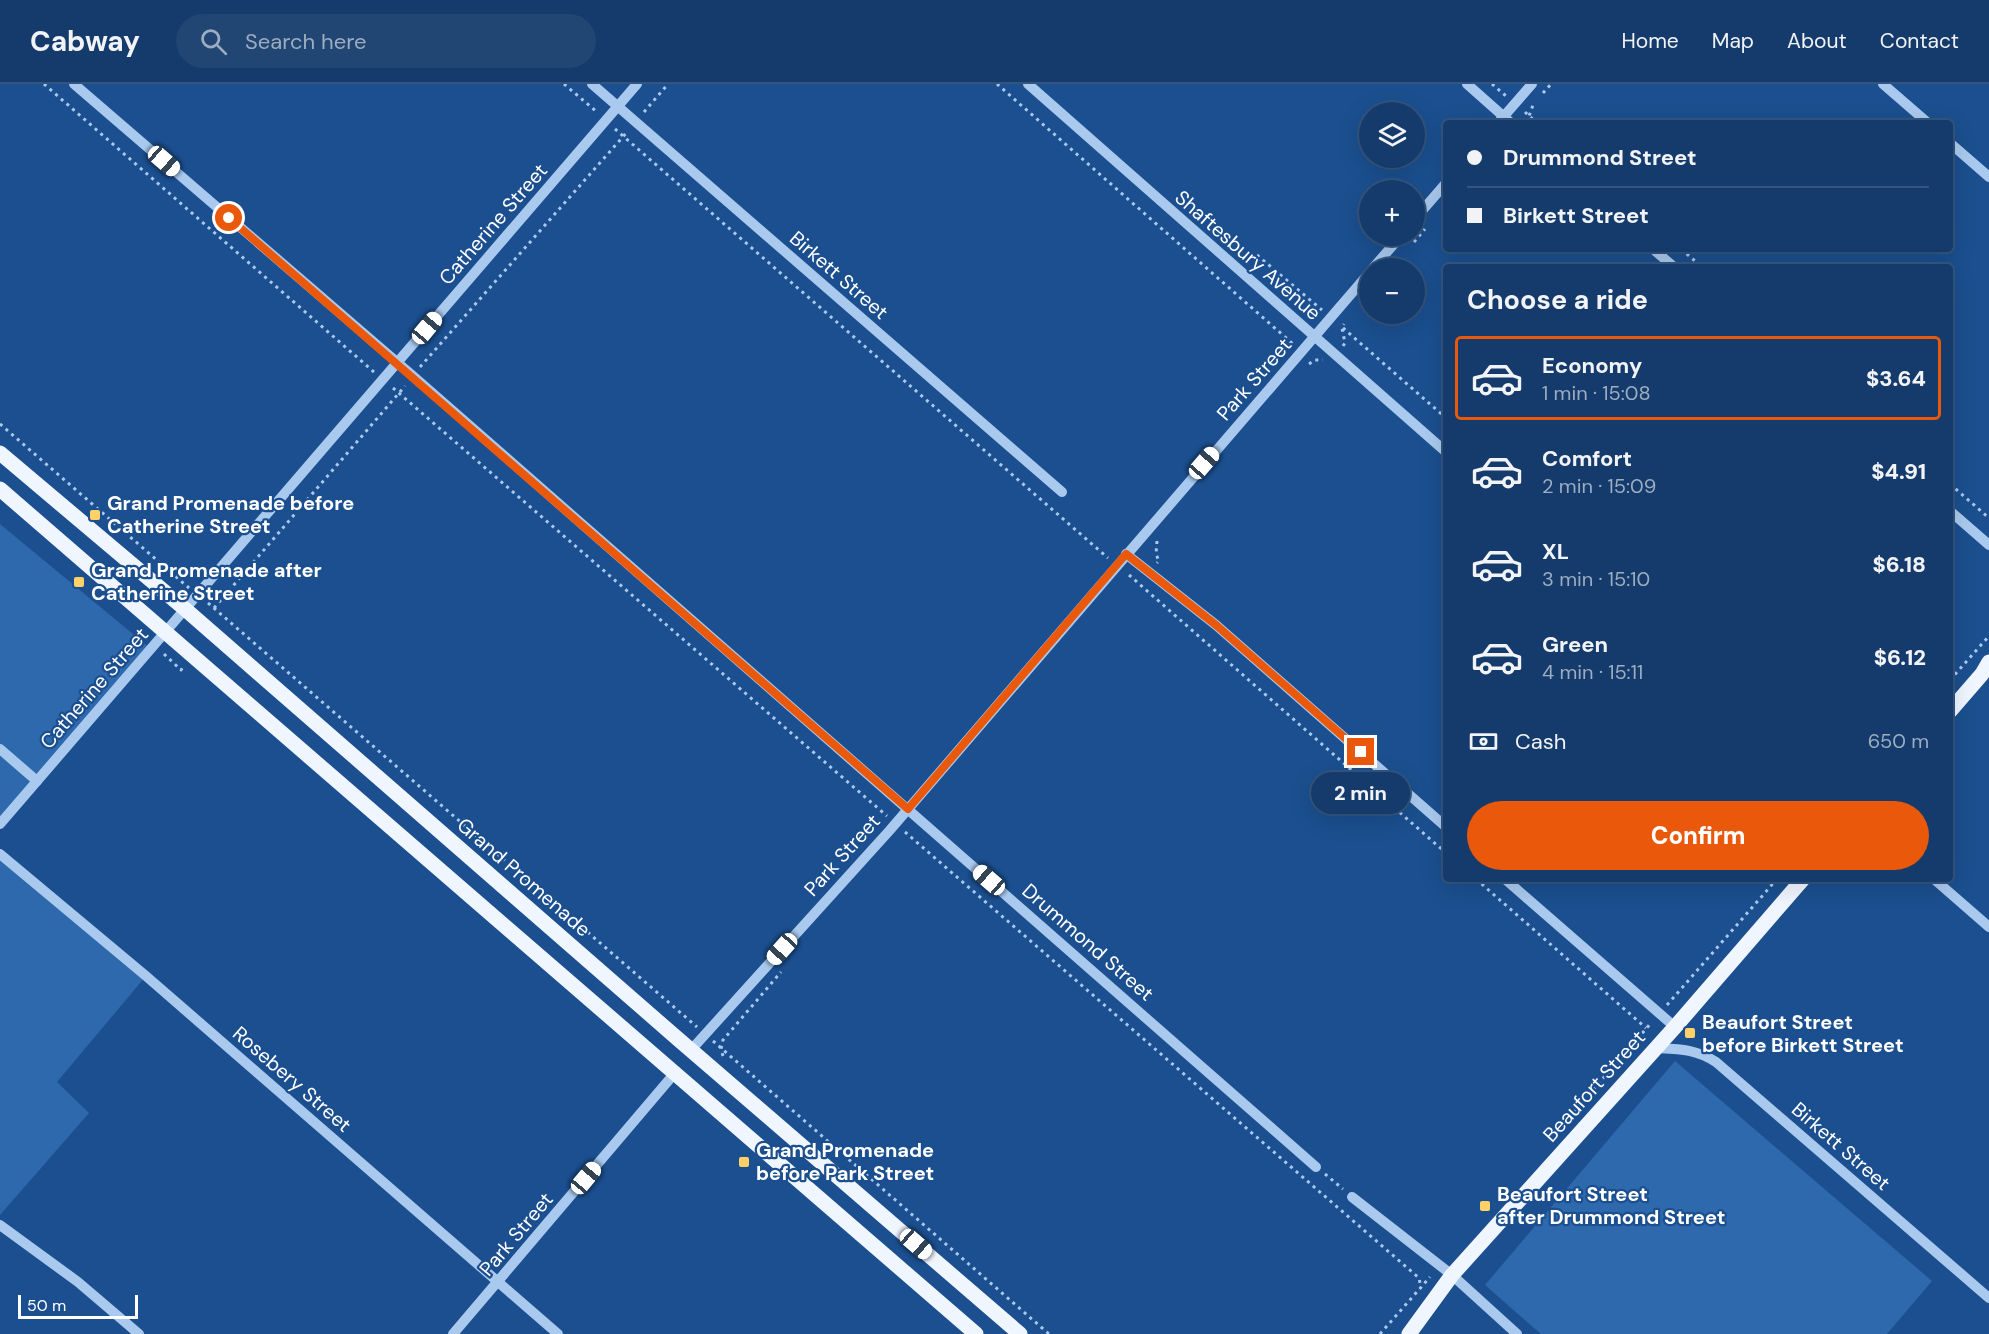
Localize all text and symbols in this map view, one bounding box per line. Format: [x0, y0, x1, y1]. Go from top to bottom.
search box [176, 14, 596, 68]
text: Cabway [30, 23, 140, 60]
icon: search [197, 25, 230, 58]
text: Search here [245, 27, 366, 56]
text: Home [1621, 27, 1679, 55]
text: Map [1712, 27, 1754, 55]
text: About [1787, 27, 1847, 55]
text: Contact [1880, 27, 1959, 55]
map controls [1359, 102, 1425, 324]
button: layers [1359, 102, 1425, 168]
car [145, 142, 183, 180]
text: Drummond Street [1503, 143, 1697, 172]
street label: Catherine Street [433, 158, 553, 290]
button: + [1359, 180, 1425, 246]
street label: Shaftesbury Avenue [1169, 184, 1327, 326]
text: Birkett Street [1503, 201, 1649, 230]
route start [215, 204, 242, 231]
street label: Birkett Street [784, 225, 894, 325]
button: − [1359, 258, 1425, 324]
text: Choose a ride [1467, 282, 1648, 317]
car [409, 308, 445, 348]
street label: Park Street [1211, 332, 1297, 426]
icon: car [1470, 351, 1524, 405]
text: Economy [1542, 351, 1642, 380]
text: $3.64 [1866, 364, 1926, 393]
text: 1 min · 15:08 [1542, 380, 1651, 406]
car [1185, 444, 1223, 482]
icon: car [1470, 444, 1524, 498]
text: Comfort [1542, 444, 1632, 473]
text: $4.91 [1871, 457, 1926, 486]
text: 2 min · 15:09 [1542, 473, 1656, 499]
place label: Grand Promenade before Catherine Street [107, 490, 354, 539]
marker: Grand Promenade before Catherine Street [88, 508, 102, 522]
icon: car [1470, 537, 1524, 591]
text: XL [1542, 537, 1569, 566]
text: $6.18 [1872, 550, 1926, 579]
place label: Grand Promenade after Catherine Street [91, 557, 322, 606]
text: 3 min · 15:10 [1542, 566, 1650, 592]
marker: Grand Promenade after Catherine Street [72, 575, 86, 589]
street label: Catherine Street [34, 622, 154, 754]
icon: car [1470, 630, 1524, 684]
text: Green [1542, 630, 1608, 659]
text: $6.12 [1874, 643, 1926, 672]
text: 4 min · 15:11 [1542, 659, 1643, 685]
icon: cash [1467, 725, 1500, 758]
text: Cash [1515, 727, 1566, 756]
text: 650 m [1868, 728, 1929, 754]
route end [1347, 738, 1374, 765]
callout: 2 min [1312, 773, 1410, 815]
text: 2 min [1334, 780, 1387, 806]
button: Confirm [1467, 801, 1929, 870]
street label: Park Street [798, 808, 886, 901]
street label: Grand Promenade [452, 812, 596, 942]
car [970, 861, 1008, 899]
street label: Drummond Street [1017, 878, 1159, 1006]
car [763, 930, 801, 968]
place label: Beaufort Street before Birkett Street [1702, 1009, 1904, 1058]
street label: Rosebery Street [227, 1020, 357, 1138]
street label: Beaufort Street [1537, 1025, 1651, 1147]
marker: Beaufort Street before Birkett Street [1683, 1026, 1697, 1040]
street label: Birkett Street [1786, 1096, 1896, 1196]
place label: Grand Promenade before Park Street [756, 1137, 934, 1186]
marker: Grand Promenade before Park Street [737, 1155, 751, 1169]
car [568, 1158, 604, 1198]
place label: Beaufort Street after Drummond Street [1497, 1181, 1725, 1230]
street label: Park Street [473, 1187, 559, 1281]
marker: Beaufort Street after Drummond Street [1478, 1199, 1492, 1213]
car [897, 1225, 935, 1263]
scale bar [18, 1292, 138, 1320]
text: 50 m [27, 1295, 66, 1316]

